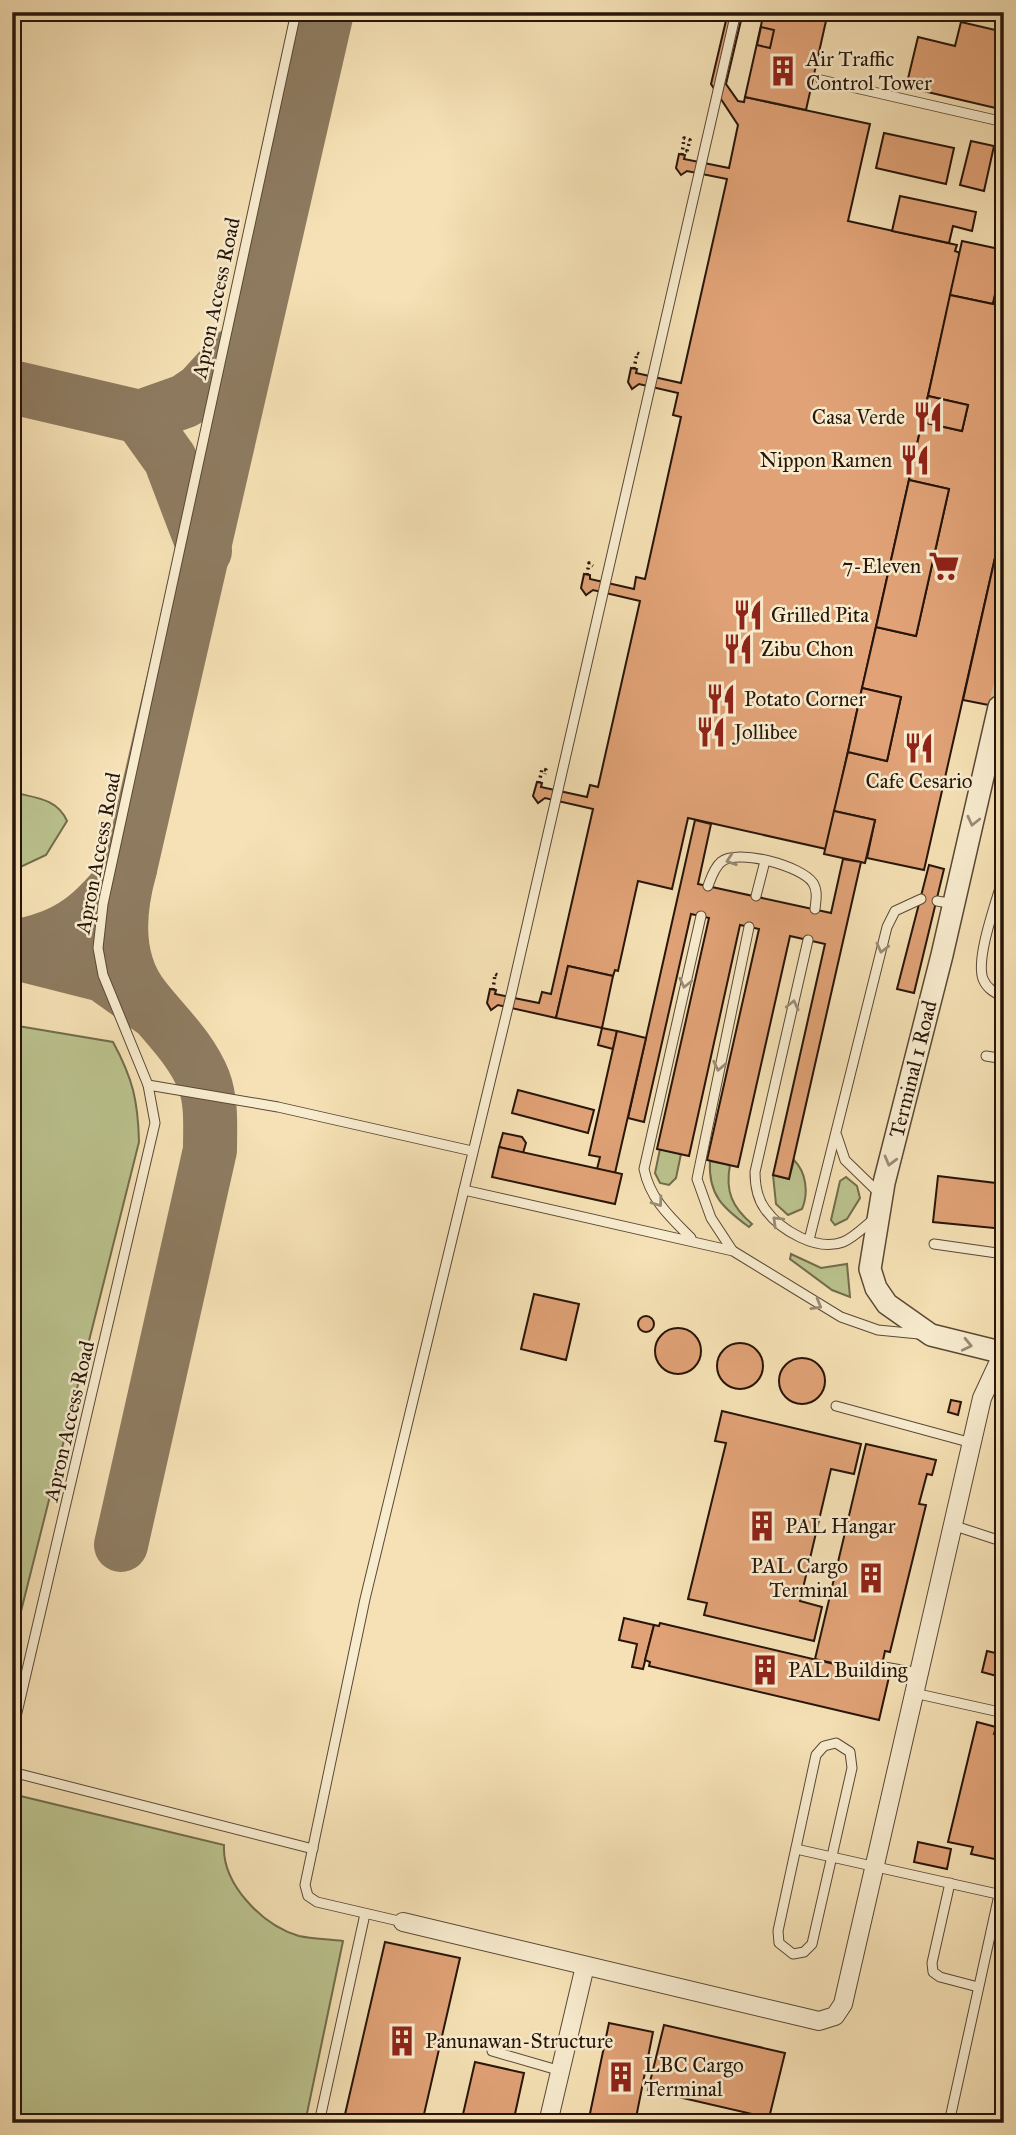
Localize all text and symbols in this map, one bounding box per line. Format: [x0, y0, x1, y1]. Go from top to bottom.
place label: Air Traffic Control Tower [805, 46, 932, 96]
building icon: Air Traffic Control Tower [766, 54, 800, 88]
street label: Apron Access Road [186, 215, 246, 382]
restaurant icon: Casa Verde [911, 400, 945, 434]
place label: Casa Verde [812, 404, 905, 430]
restaurant icon: Nippon Ramen [898, 443, 932, 477]
place label: Nippon Ramen [760, 447, 892, 473]
supermarket icon: 7-Eleven [927, 549, 961, 583]
place label: 7-Eleven [842, 553, 921, 579]
restaurant icon: Grilled Pita [731, 598, 765, 632]
place label: Grilled Pita [771, 602, 869, 628]
restaurant icon: Zibu Chon [721, 632, 755, 666]
place label: Zibu Chon [761, 636, 854, 662]
restaurant icon: Potato Corner [704, 682, 738, 716]
place label: Potato Corner [744, 686, 866, 712]
restaurant icon: Jollibee [694, 715, 728, 749]
place label: Jollibee [732, 719, 798, 745]
restaurant icon: Cafe Cesario [902, 731, 936, 765]
place label: Cafe Cesario [865, 768, 973, 794]
street label: Apron Access Road [69, 770, 126, 937]
one-way arrow [967, 815, 981, 827]
one-way arrow [725, 852, 738, 866]
one-way arrow [876, 942, 890, 954]
one-way arrow [679, 977, 694, 989]
street label: Terminal 1 Road [883, 997, 943, 1140]
one-way arrow [785, 999, 800, 1011]
one-way arrow [713, 1060, 728, 1072]
one-way arrow [884, 1155, 898, 1167]
one-way arrow [650, 1194, 662, 1207]
one-way arrow [772, 1216, 785, 1229]
one-way arrow [810, 1297, 822, 1310]
one-way arrow [961, 1336, 973, 1351]
street label: Apron Access Road [38, 1338, 100, 1505]
building icon: PAL Hangar [745, 1509, 779, 1543]
place label: PAL Hangar [785, 1513, 896, 1539]
place label: PAL Cargo Terminal [751, 1553, 848, 1603]
building icon: PAL Cargo Terminal [854, 1561, 888, 1595]
building icon: PAL Building [748, 1653, 782, 1687]
place label: PAL Building [788, 1657, 908, 1683]
building icon: Panunawan-Structure [385, 2024, 419, 2058]
place label: Panunawan-Structure [425, 2028, 613, 2054]
place label: LBC Cargo Terminal [644, 2052, 744, 2102]
building icon: LBC Cargo Terminal [604, 2060, 638, 2094]

